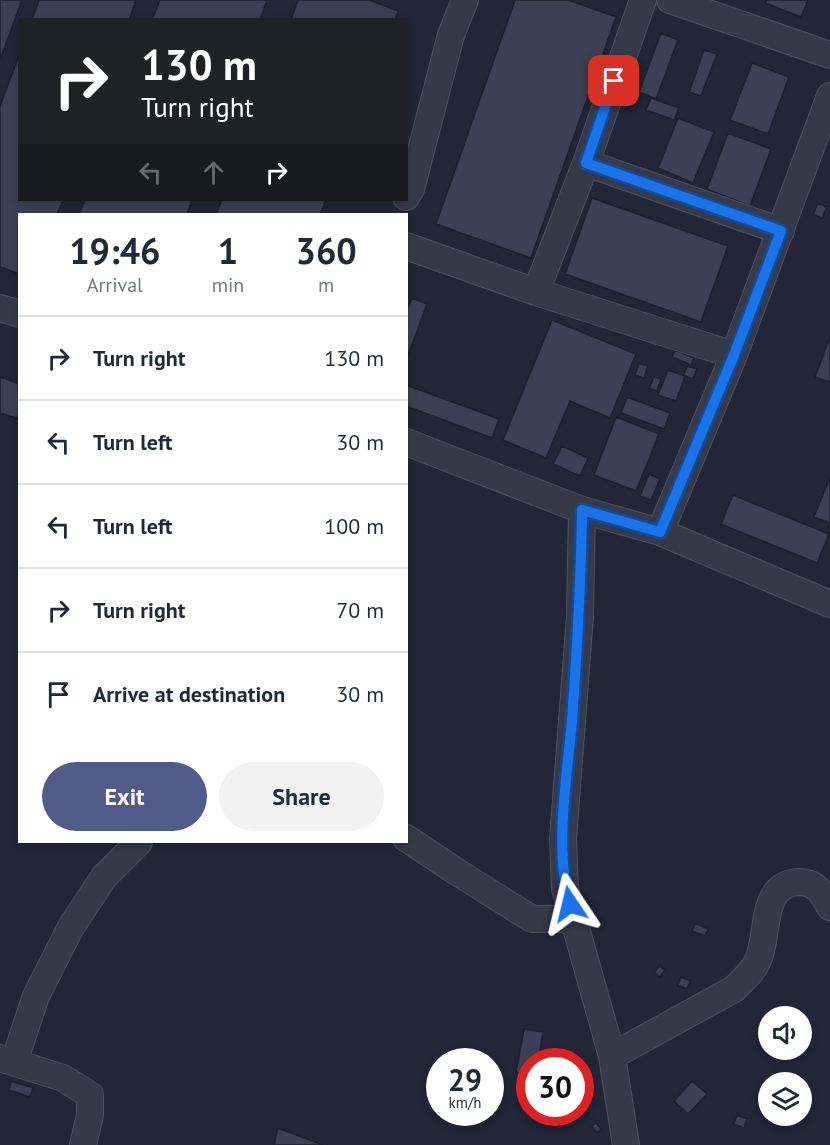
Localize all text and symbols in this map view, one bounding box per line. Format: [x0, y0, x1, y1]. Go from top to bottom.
text: 130 m [141, 37, 257, 92]
icon: right [42, 42, 120, 120]
pin [588, 55, 639, 106]
icon: arrive [597, 64, 630, 97]
text: Turn right [141, 90, 254, 124]
icon: left [134, 156, 167, 189]
icon: ahead [197, 156, 230, 189]
icon: right [260, 156, 293, 189]
text: 19:46 [69, 227, 161, 274]
text: 1 [218, 227, 238, 274]
text: 360 [296, 227, 357, 274]
text: Arrival [87, 272, 143, 298]
text: min [212, 272, 244, 298]
text: m [318, 272, 334, 298]
icon: right [42, 342, 75, 375]
text: Turn right [93, 344, 185, 372]
text: 130 m [324, 344, 384, 372]
icon: left [42, 426, 75, 459]
text: Turn left [93, 428, 173, 456]
text: 30 m [336, 428, 384, 456]
icon: left [42, 510, 75, 543]
text: Turn left [93, 512, 173, 540]
text: 100 m [324, 512, 384, 540]
icon: right [42, 594, 75, 627]
text: Turn right [93, 596, 185, 624]
text: 70 m [336, 596, 384, 624]
icon: arrive [42, 678, 75, 711]
text: Arrive at destination [93, 680, 285, 708]
text: 30 m [336, 680, 384, 708]
button: Exit [42, 762, 207, 831]
button: Share [219, 762, 384, 831]
position arrow [538, 872, 602, 936]
map controls [758, 1006, 812, 1126]
button: sound [758, 1006, 812, 1060]
speed limit sign: 30 [516, 1048, 594, 1126]
text: 29 [448, 1060, 482, 1099]
button: layers [758, 1072, 812, 1126]
text: km/h [449, 1093, 481, 1112]

